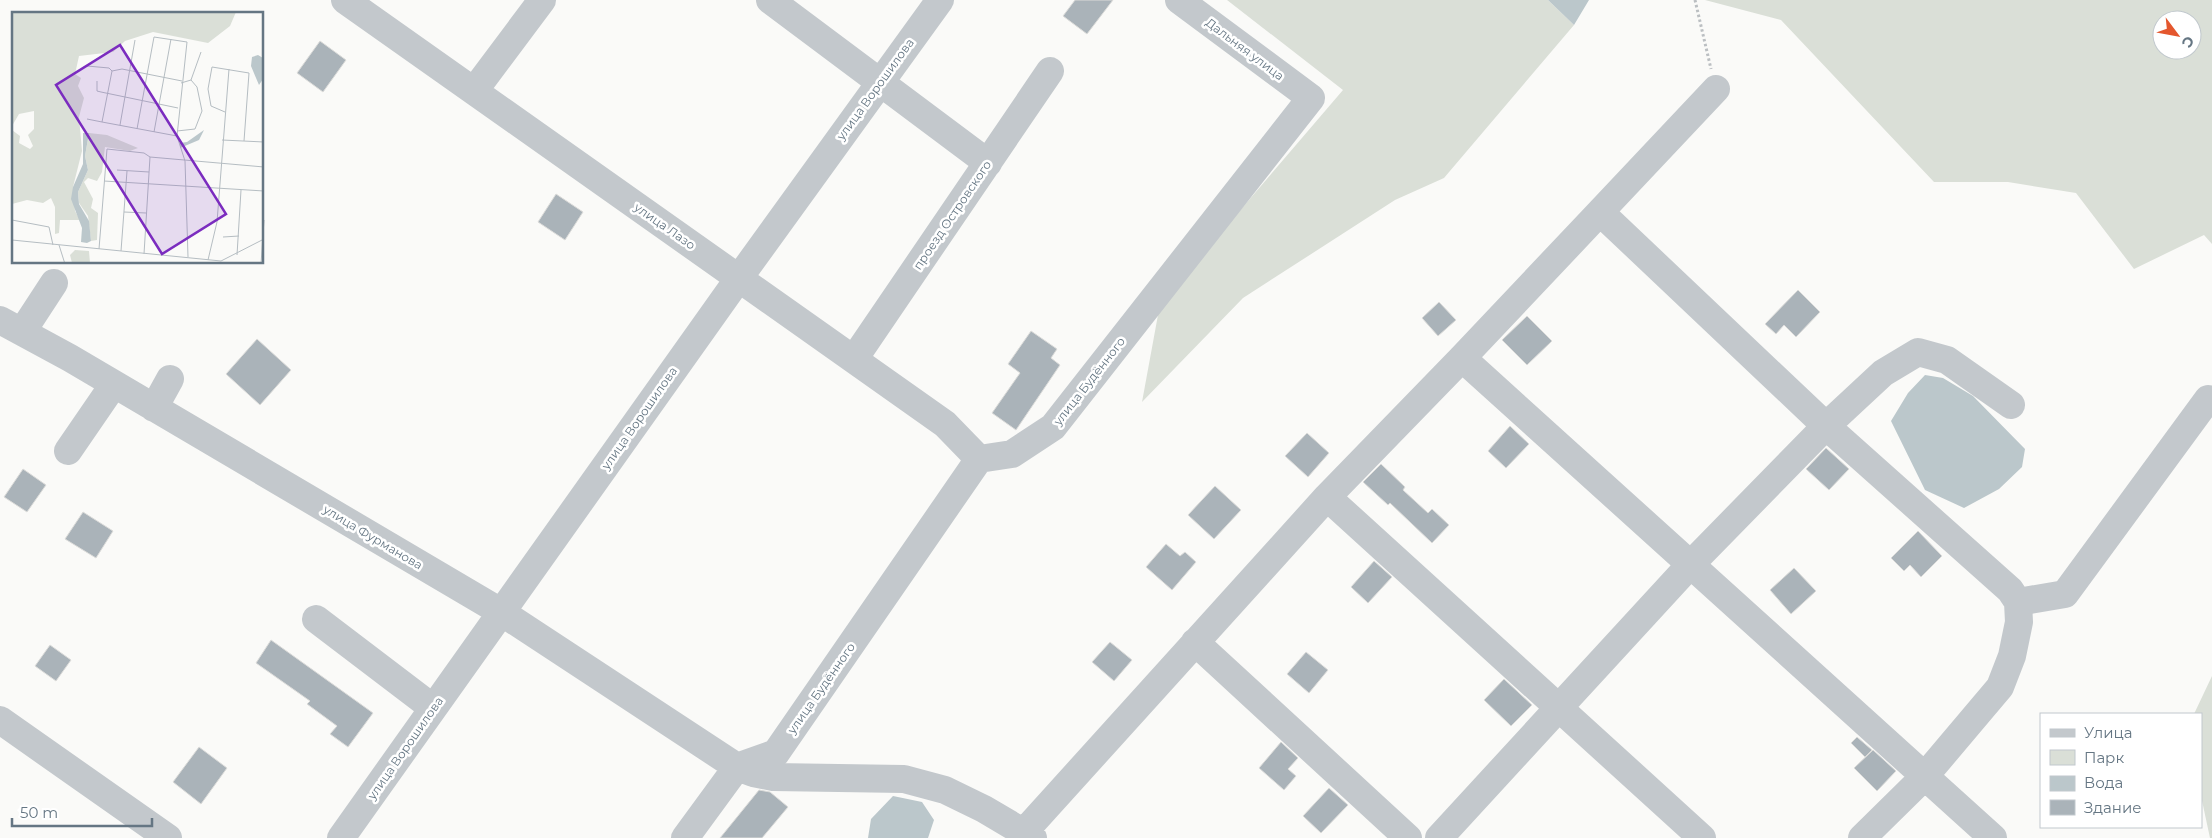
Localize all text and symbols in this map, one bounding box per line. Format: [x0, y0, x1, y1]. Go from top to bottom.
north arrow [2152, 10, 2202, 60]
inset map [12, 12, 264, 264]
street label: Дальняя улица [1203, 15, 1287, 83]
text: С [2178, 33, 2198, 51]
street label: улица Ворошилова [832, 35, 917, 144]
street label: проезд Островского [910, 157, 994, 273]
street label: улица Лазо [631, 199, 699, 253]
street label: улица Будённого [1049, 334, 1128, 429]
street label: улица Ворошилова [597, 364, 680, 473]
street label: улица Фурманова [320, 501, 425, 573]
street label: улица Будённого [783, 639, 858, 737]
street label: улица Ворошилова [363, 694, 446, 803]
legend [2040, 713, 2202, 828]
text: Улица [2084, 723, 2132, 742]
text: Парк [2084, 748, 2124, 767]
text: Вода [2084, 773, 2123, 792]
scale bar [12, 796, 152, 828]
text: Здание [2084, 798, 2142, 817]
text: 50 m [20, 803, 58, 822]

